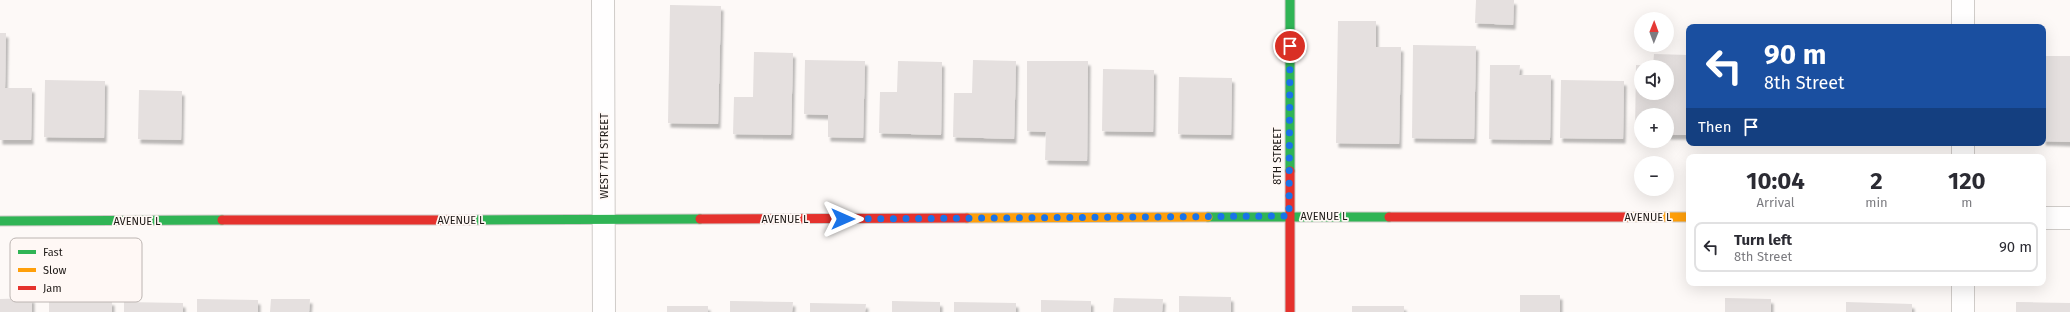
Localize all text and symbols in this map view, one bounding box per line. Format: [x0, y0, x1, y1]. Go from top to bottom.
north arrow [1634, 12, 1674, 52]
map controls [1634, 12, 1674, 196]
pin [1273, 29, 1307, 63]
icon: arrive [1279, 35, 1301, 57]
text: 90 m [1764, 38, 1826, 71]
icon: left [1698, 40, 1750, 92]
button: sound [1634, 60, 1674, 100]
text: 8th Street [1764, 72, 1845, 94]
button: + [1634, 108, 1674, 148]
street label: WEST 7TH STREET [598, 113, 611, 199]
icon: arrive [1740, 116, 1762, 138]
text: Then [1698, 118, 1732, 136]
street label: 8TH STREET [1271, 127, 1284, 185]
button: − [1634, 156, 1674, 196]
text: 10:04 [1746, 167, 1805, 195]
text: 2 [1870, 167, 1883, 195]
text: 120 [1948, 167, 1986, 195]
text: Arrival [1757, 195, 1795, 210]
text: min [1865, 195, 1888, 210]
text: m [1961, 195, 1972, 210]
position arrow [822, 198, 864, 240]
street label: AVENUE L [1300, 210, 1348, 223]
street label: AVENUE L [1624, 211, 1672, 224]
street label: AVENUE L [761, 213, 809, 226]
street label: AVENUE L [437, 214, 485, 227]
street label: AVENUE L [113, 215, 161, 228]
text: Turn left [1734, 231, 1792, 249]
icon: left [1700, 236, 1722, 258]
legend [10, 238, 142, 302]
text: 90 m [1999, 238, 2032, 256]
text: Fast [43, 246, 63, 259]
text: 8th Street [1734, 249, 1792, 264]
text: Slow [43, 264, 67, 277]
text: Jam [43, 282, 62, 295]

